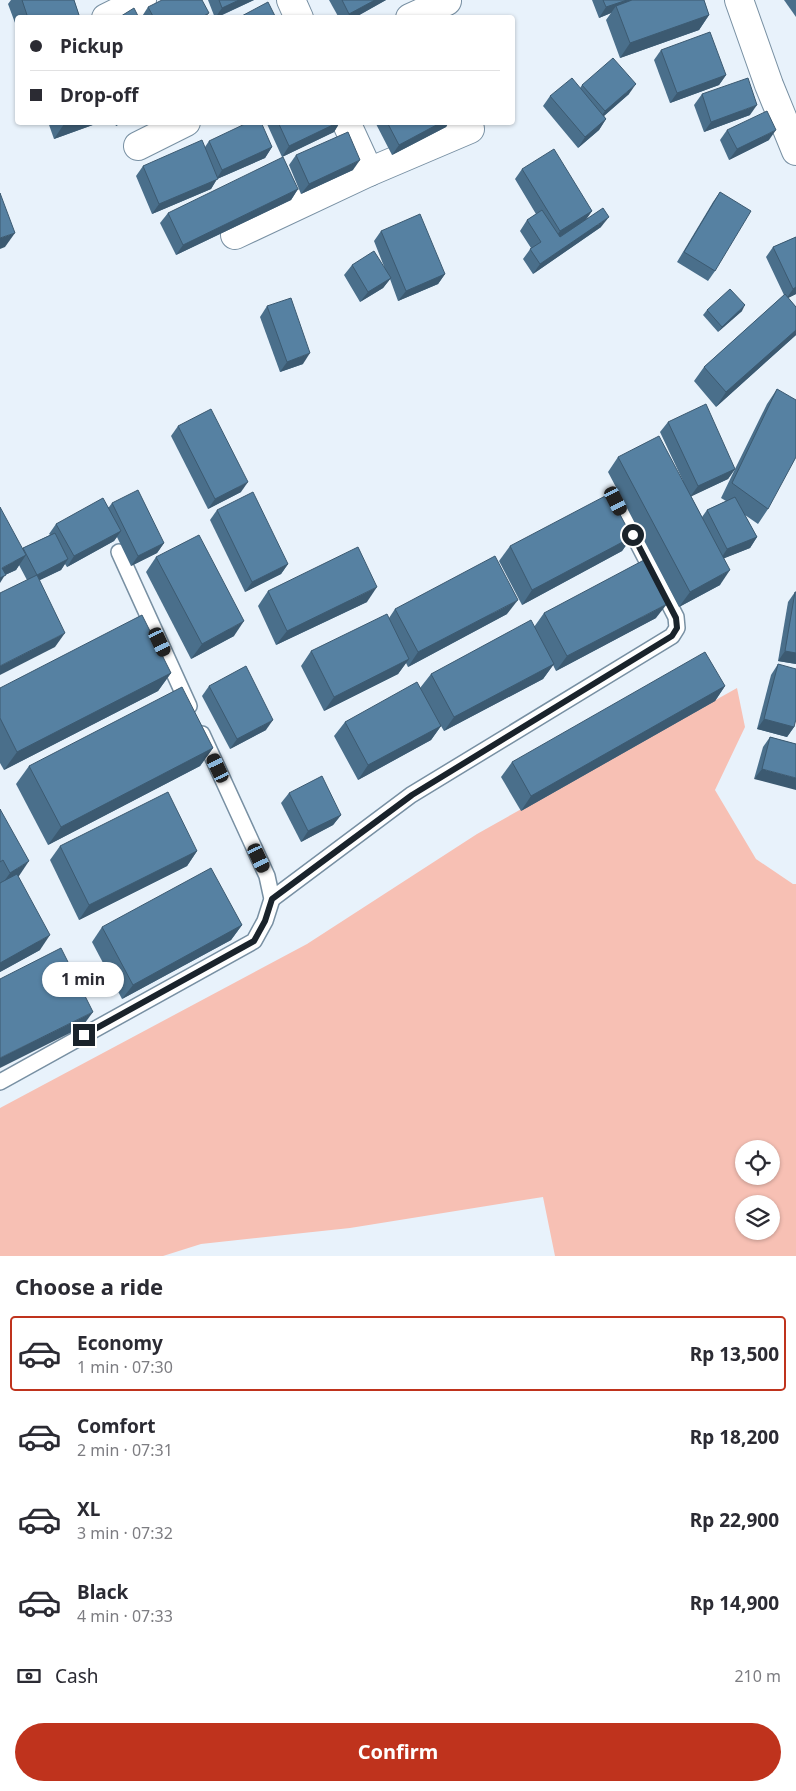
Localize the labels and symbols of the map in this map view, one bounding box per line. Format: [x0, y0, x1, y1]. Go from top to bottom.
car [602, 484, 629, 518]
route start [622, 524, 644, 546]
car [146, 625, 173, 659]
car [204, 751, 231, 785]
car [245, 841, 272, 875]
callout: 1 min [43, 962, 125, 998]
route end [73, 1024, 95, 1046]

